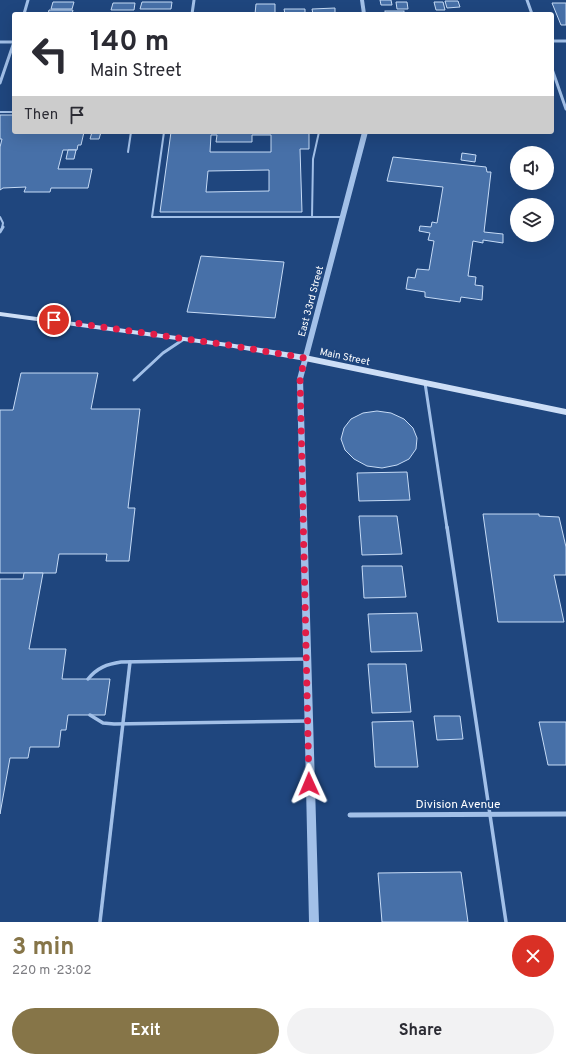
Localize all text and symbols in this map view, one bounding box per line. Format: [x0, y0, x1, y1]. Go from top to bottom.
text: 140 m [90, 25, 169, 61]
icon: left [24, 28, 76, 80]
text: Main Street [90, 60, 182, 83]
icon: arrive [66, 104, 88, 126]
text: Then [24, 106, 58, 125]
map controls [510, 146, 554, 242]
button: sound [510, 146, 554, 190]
button: layers [510, 198, 554, 242]
street label: East 33rd Street [296, 264, 327, 338]
pin [37, 303, 71, 337]
icon: arrive [43, 309, 65, 331]
street label: Main Street [318, 346, 371, 369]
position arrow [288, 763, 330, 805]
street label: Division Avenue [416, 797, 500, 813]
text: 3 min [12, 933, 74, 963]
button: close [512, 935, 554, 977]
text: 220 m · 23:02 [12, 963, 91, 979]
button: Exit [12, 1008, 279, 1054]
button: Share [287, 1008, 554, 1054]

